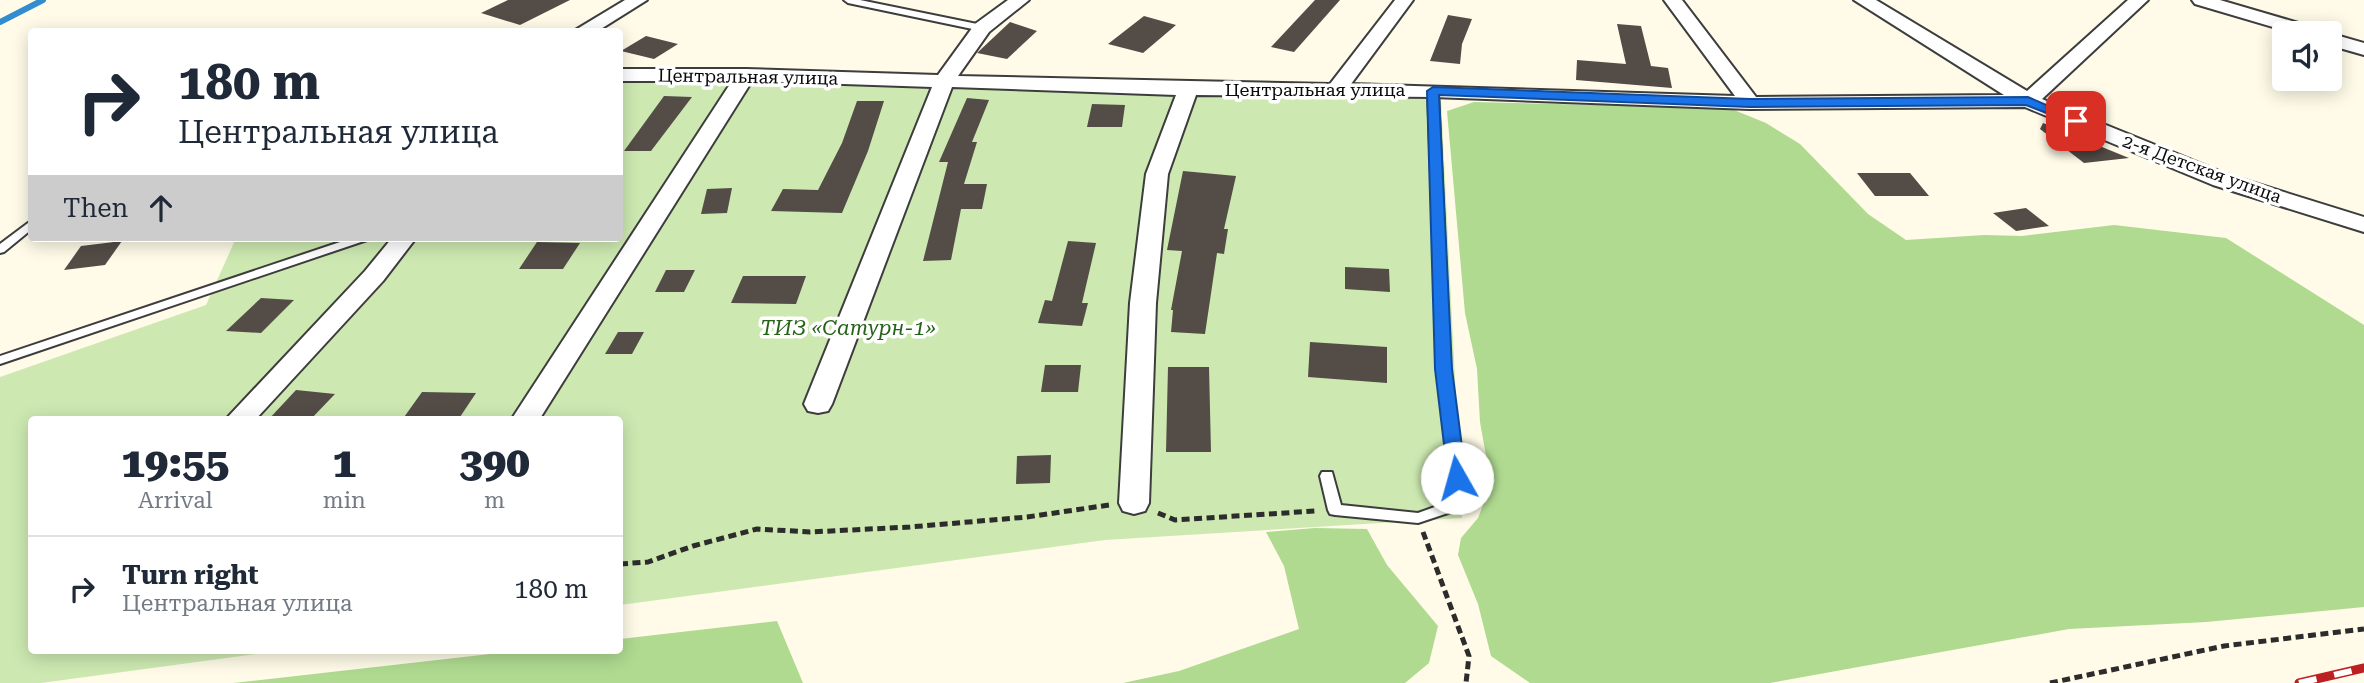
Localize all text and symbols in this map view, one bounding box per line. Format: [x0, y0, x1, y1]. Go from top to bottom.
map controls [2272, 21, 2342, 91]
button: sound [2272, 21, 2342, 91]
text: 180 m [178, 54, 320, 111]
icon: right [63, 56, 154, 147]
street label: Центральная улица [658, 64, 839, 89]
street label: Центральная улица [1225, 79, 1405, 100]
pin [2046, 91, 2106, 151]
icon: arrive [2057, 102, 2095, 140]
text: Центральная улица [178, 113, 499, 151]
street label: 2-я Детская улица [2120, 130, 2285, 207]
icon: ahead [142, 189, 180, 227]
text: Then [63, 193, 128, 223]
park label: ТИЗ «Сатурн-1» [760, 316, 936, 340]
text: 19:55 [121, 438, 229, 487]
text: 1 [332, 438, 356, 487]
text: 390 [459, 438, 530, 487]
position arrow [1420, 441, 1494, 515]
text: Arrival [138, 487, 213, 514]
text: min [323, 487, 366, 514]
text: m [484, 487, 505, 514]
text: Turn right [122, 560, 258, 590]
icon: right [63, 570, 101, 608]
text: 180 m [514, 574, 588, 604]
text: Центральная улица [122, 590, 352, 617]

